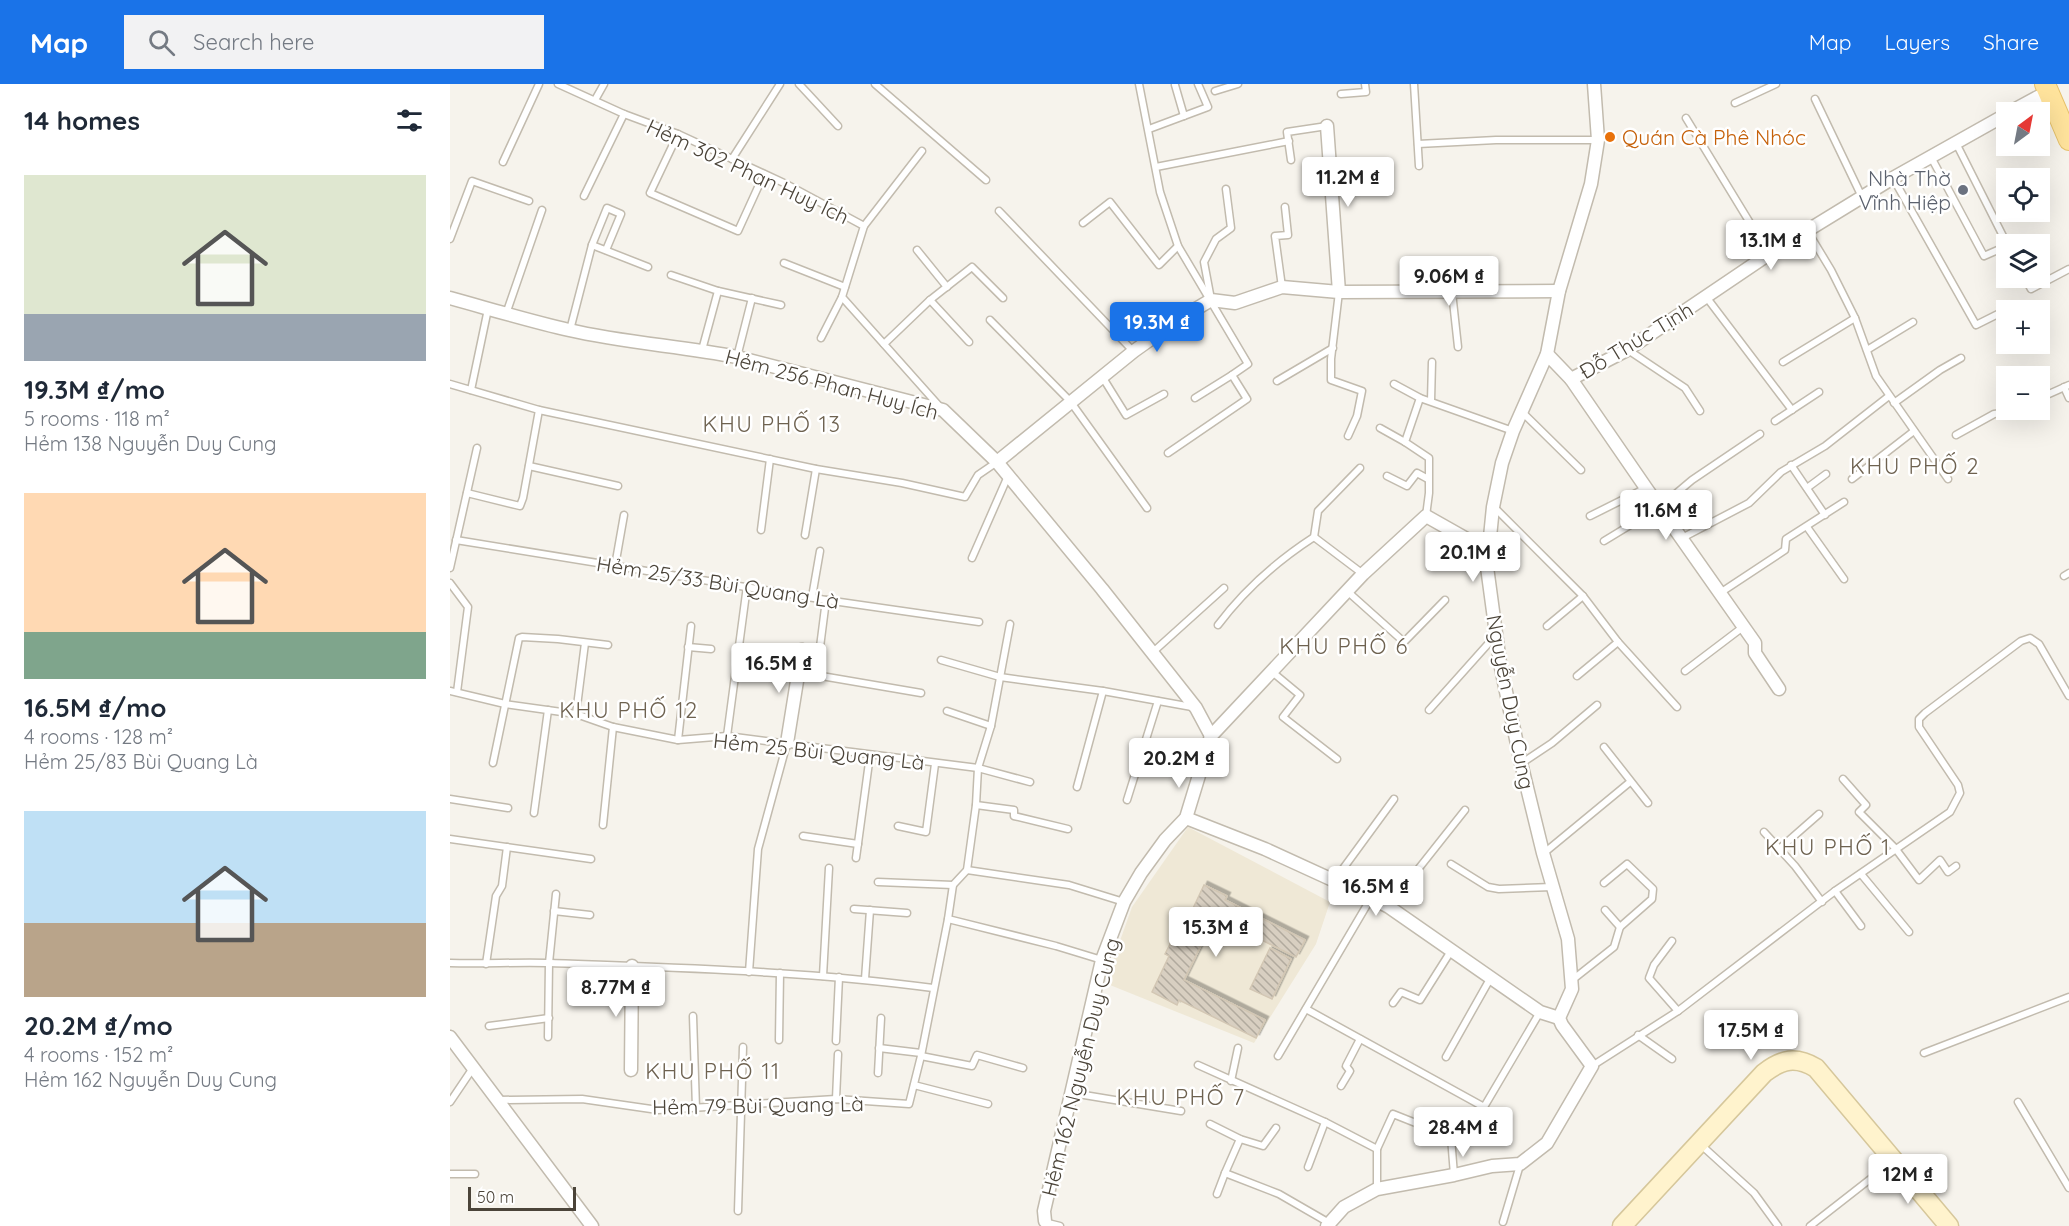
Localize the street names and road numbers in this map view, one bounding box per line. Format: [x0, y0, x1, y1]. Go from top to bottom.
street label: Hẻm 302 Phan Huy Ích [643, 113, 853, 229]
street label: Đỗ Thúc Tịnh [1574, 296, 1698, 384]
street label: Hẻm 256 Phan Huy Ích [722, 343, 942, 425]
street label: Hẻm 25/33 Bùi Quang Là [595, 550, 841, 614]
street label: Nguyễn Duy Cung [1481, 612, 1541, 792]
street label: Hẻm 25 Bùi Quang Là [712, 727, 926, 775]
street label: Hẻm 162 Nguyễn Duy Cung [1035, 935, 1125, 1199]
street label: Hẻm 79 Bùi Quang Là [652, 1090, 864, 1120]

